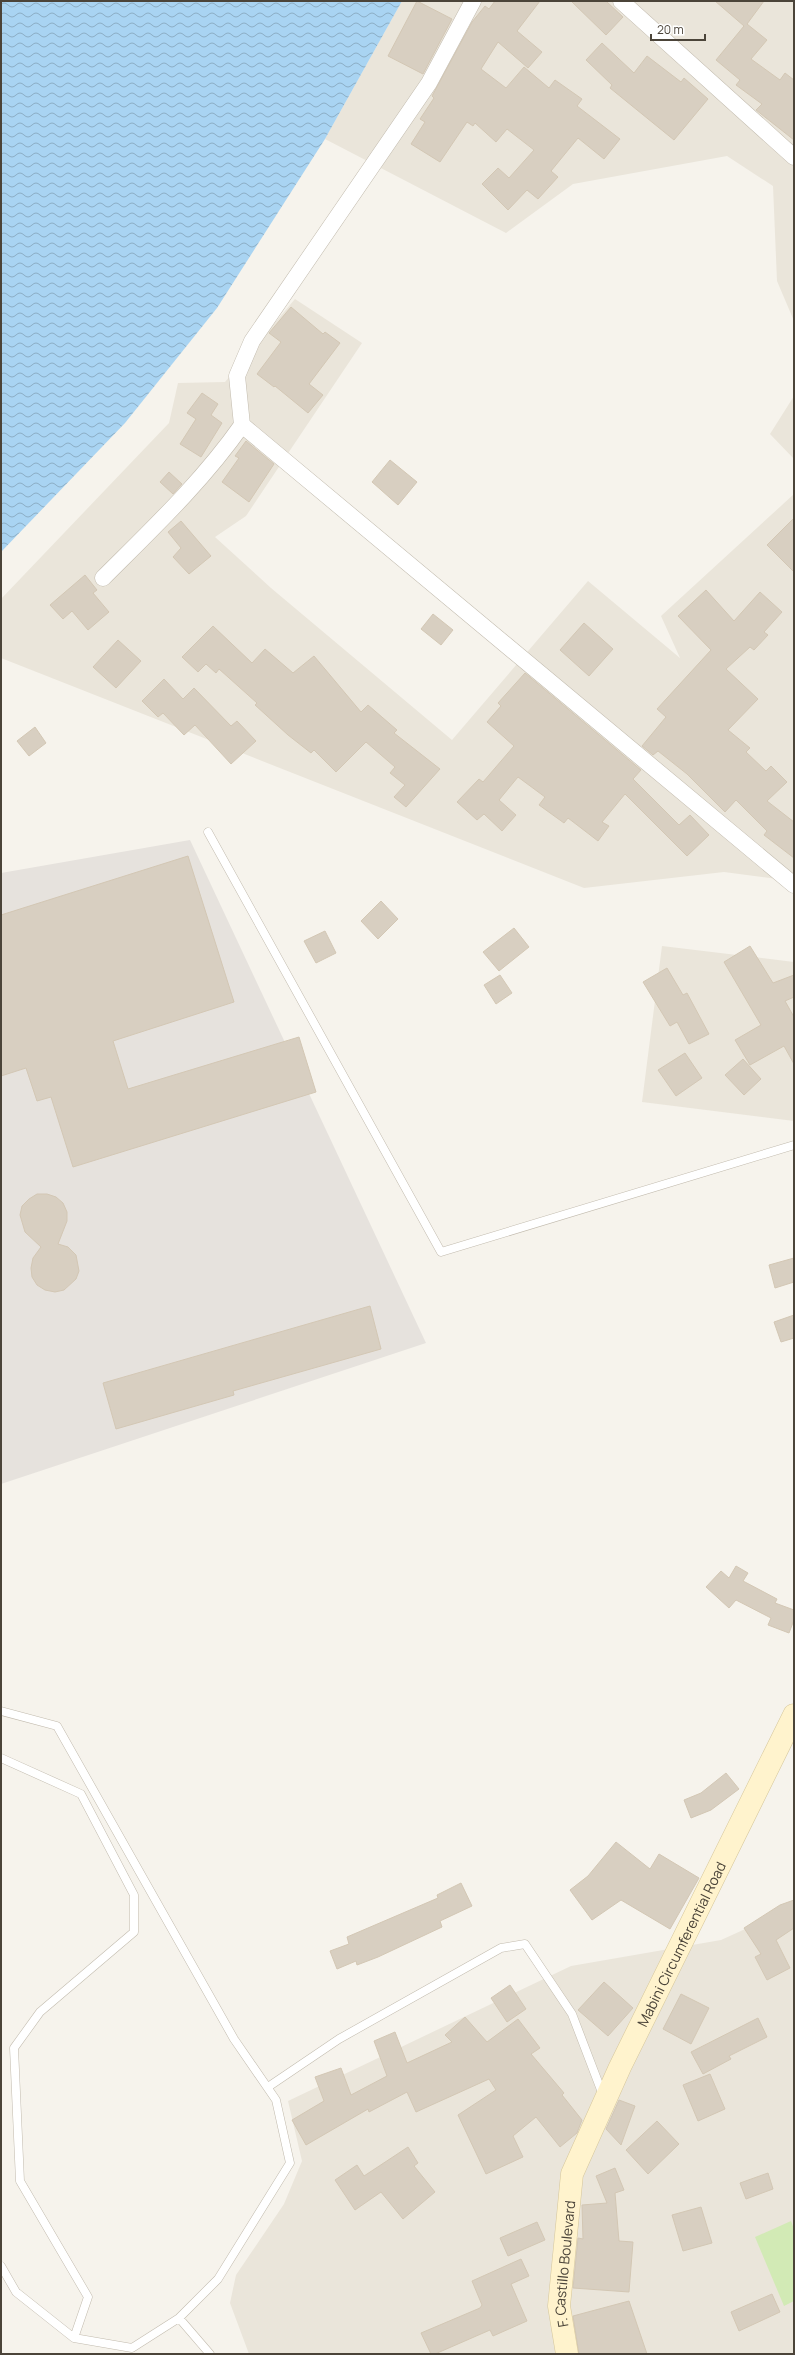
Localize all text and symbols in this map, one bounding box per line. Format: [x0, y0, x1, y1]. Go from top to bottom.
scale bar [651, 16, 705, 42]
text: 20 m [657, 21, 684, 38]
street label: Mabini Circumferential Road [632, 1858, 730, 2030]
street label: F. Castillo Boulevard [550, 2199, 579, 2329]

